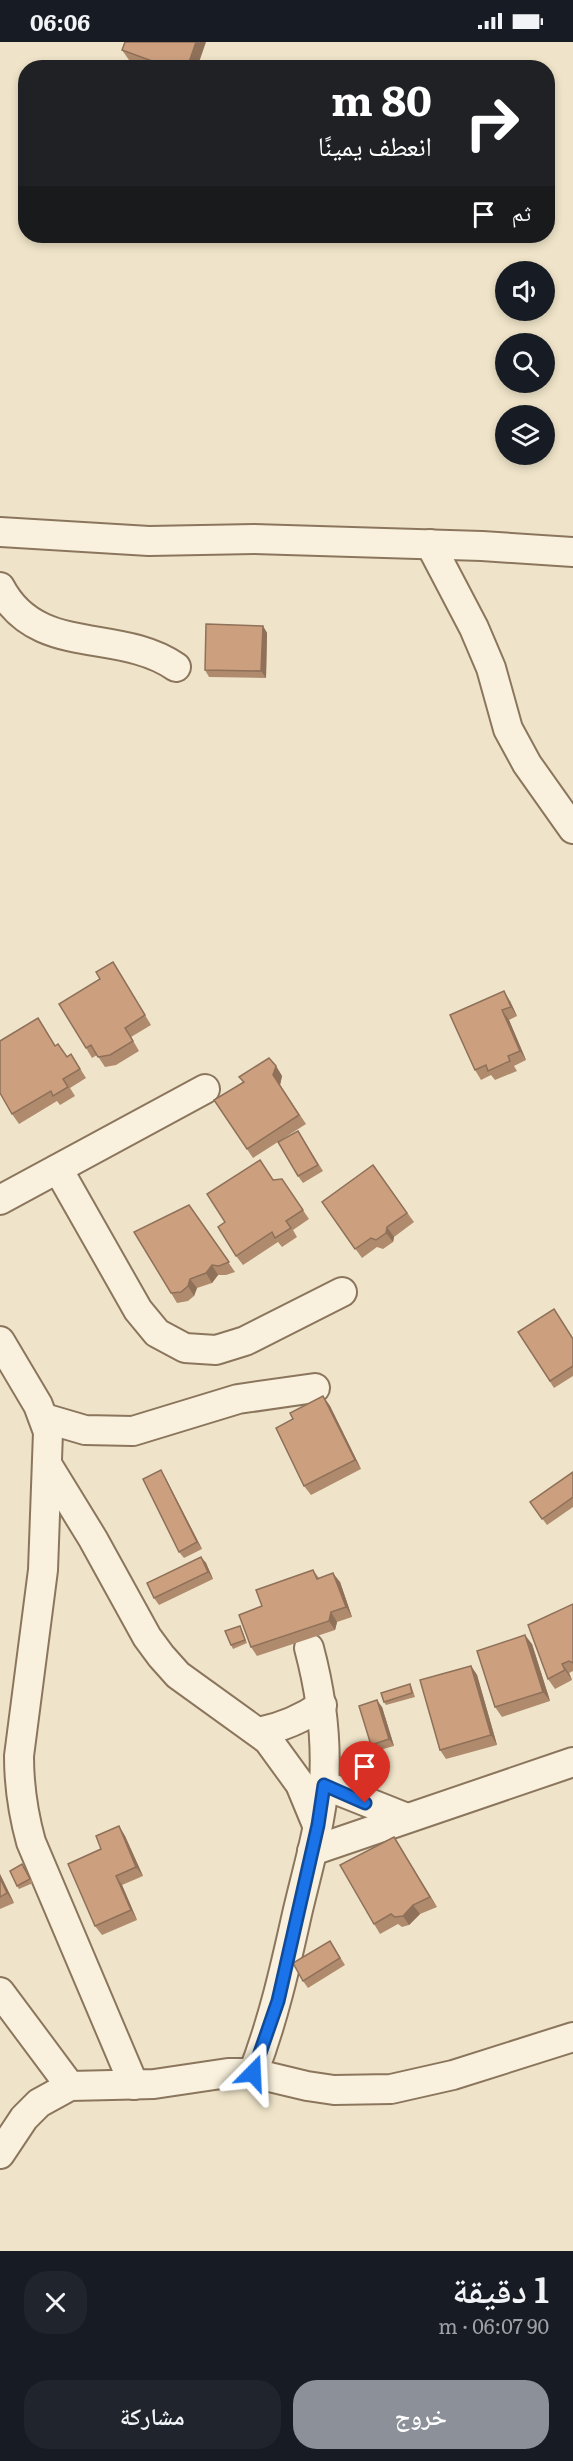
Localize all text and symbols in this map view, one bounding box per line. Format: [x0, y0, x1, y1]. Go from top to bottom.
text: 06:06 [30, 5, 90, 38]
text: 80 m [331, 67, 432, 129]
icon: right [453, 84, 531, 162]
text: انعطف يمينًا [318, 124, 432, 164]
text: ثم [512, 195, 531, 228]
icon: arrive [467, 198, 500, 231]
map controls [495, 261, 555, 465]
button: sound [495, 261, 555, 321]
button: search [495, 333, 555, 393]
button: layers [495, 405, 555, 465]
pin [339, 1741, 390, 1803]
icon: arrive [348, 1750, 381, 1783]
position arrow [221, 2041, 285, 2105]
text: 1 دقيقة [452, 2261, 549, 2314]
button: close [24, 2271, 87, 2334]
text: 90 m · 06:07 [438, 2310, 549, 2340]
button: مشاركة [24, 2380, 281, 2449]
button: خروج [293, 2380, 549, 2449]

